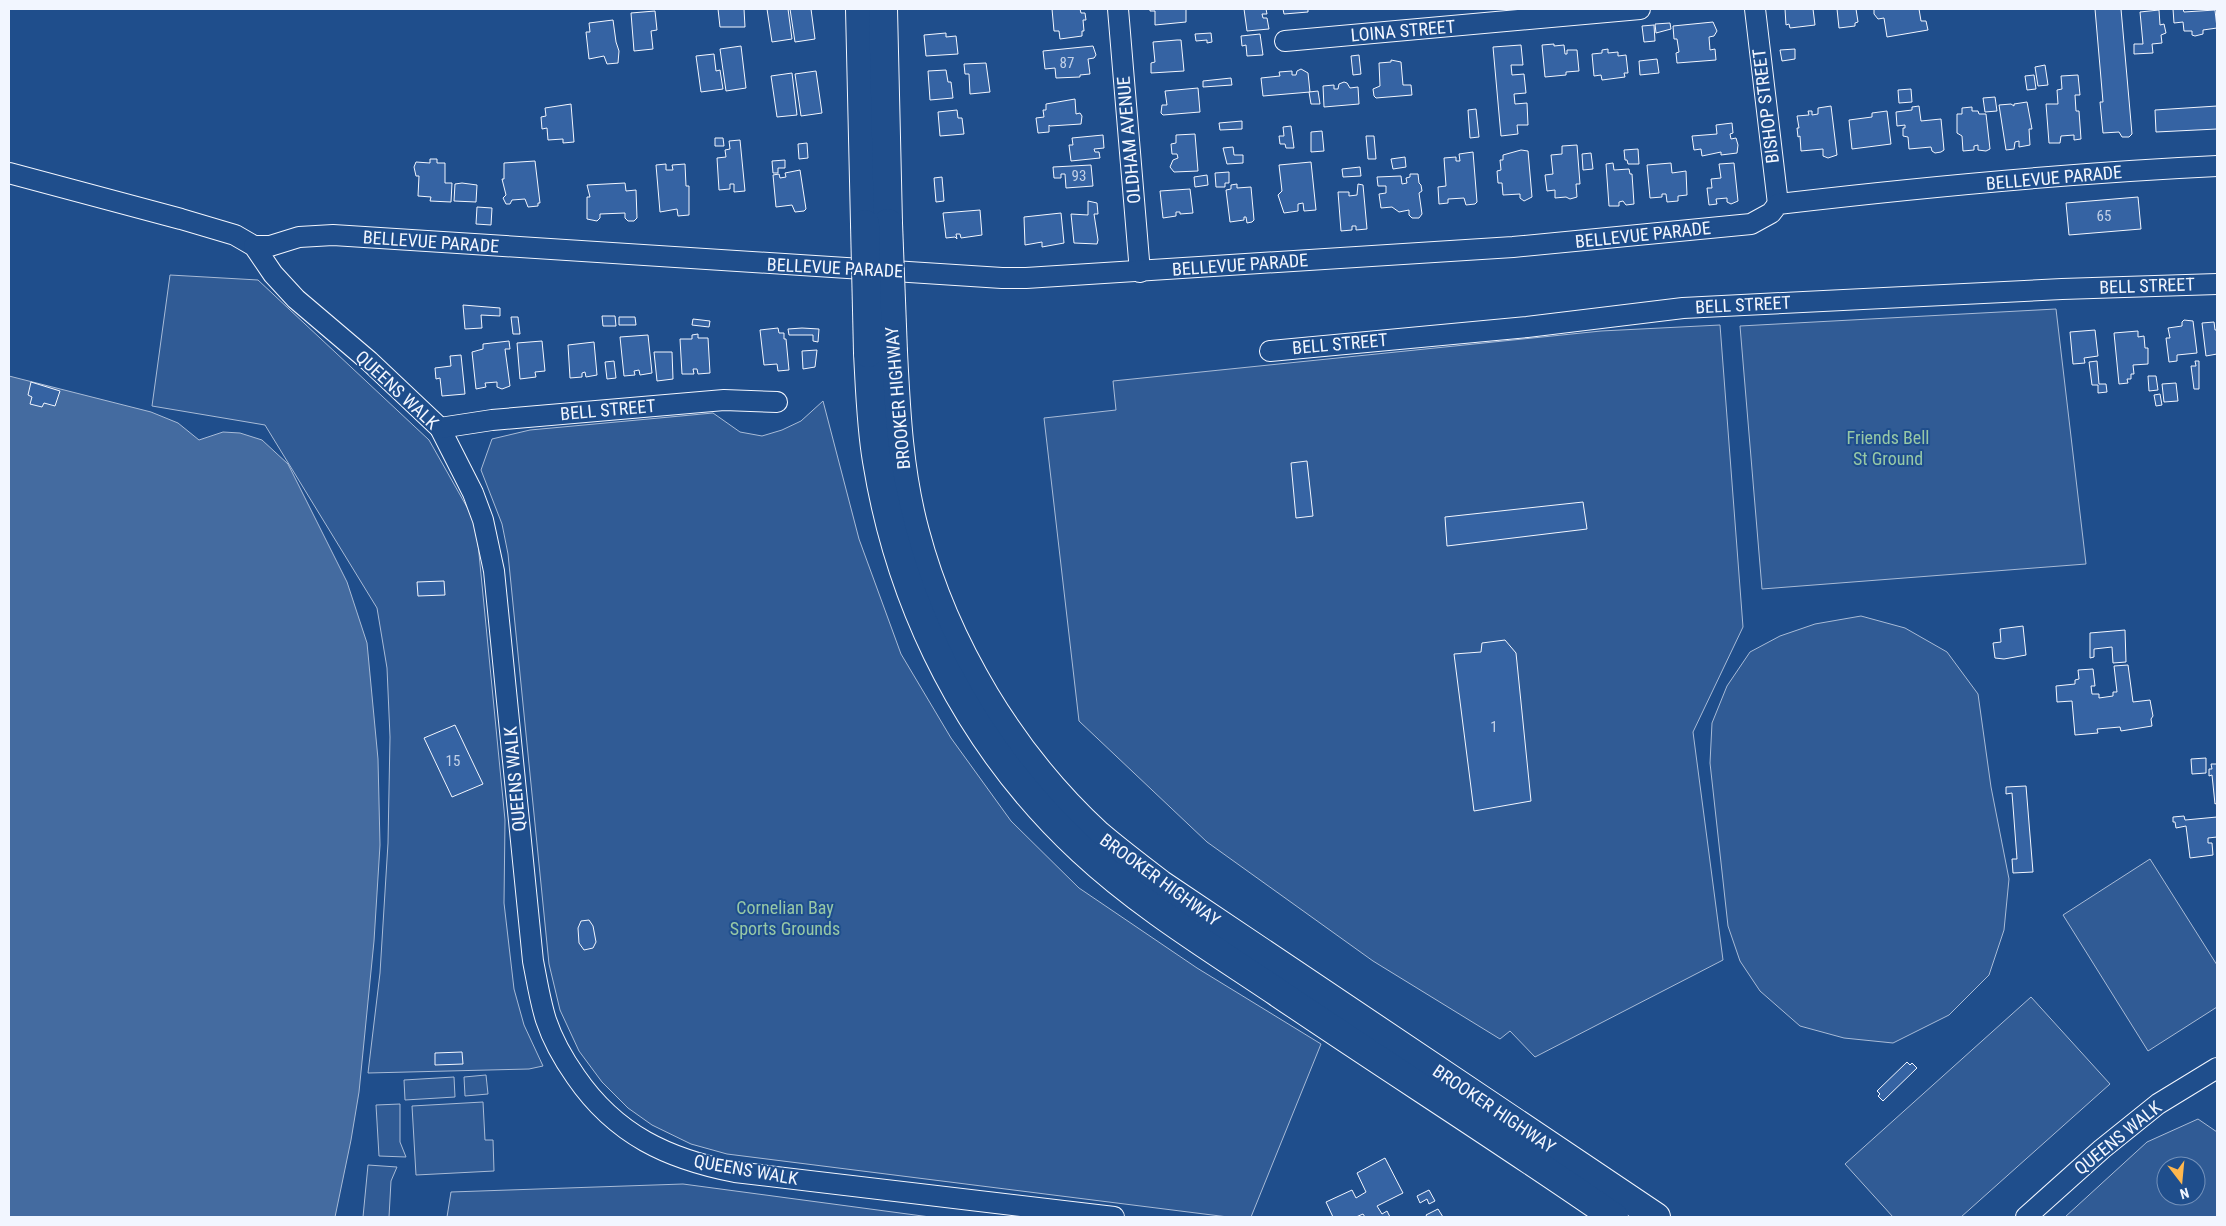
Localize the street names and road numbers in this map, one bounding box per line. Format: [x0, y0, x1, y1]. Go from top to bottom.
street label: LOINA STREET [1350, 15, 1456, 46]
street label: BISHOP STREET [1748, 47, 1783, 165]
street label: OLDHAM AVENUE [1112, 75, 1145, 205]
street label: BELLEVUE PARADE [1985, 161, 2123, 194]
street label: BELLEVUE PARADE [1574, 217, 1712, 252]
street label: BELLEVUE PARADE [362, 226, 500, 257]
street label: BELLEVUE PARADE [1171, 249, 1309, 280]
street label: BELLEVUE PARADE [766, 253, 904, 282]
street label: BELL STREET [2099, 273, 2195, 298]
street label: BELL STREET [1695, 292, 1791, 317]
street label: BROOKER HIGHWAY [881, 325, 914, 470]
street label: BELL STREET [1291, 329, 1389, 358]
street label: QUEENS WALK [352, 346, 443, 433]
street label: BELL STREET [559, 395, 657, 424]
street label: QUEENS WALK [499, 725, 530, 833]
street label: BROOKER HIGHWAY [1096, 829, 1225, 931]
street label: BROOKER HIGHWAY [1429, 1060, 1560, 1158]
street label: QUEENS WALK [2070, 1096, 2165, 1179]
street label: QUEENS WALK [692, 1150, 800, 1189]

